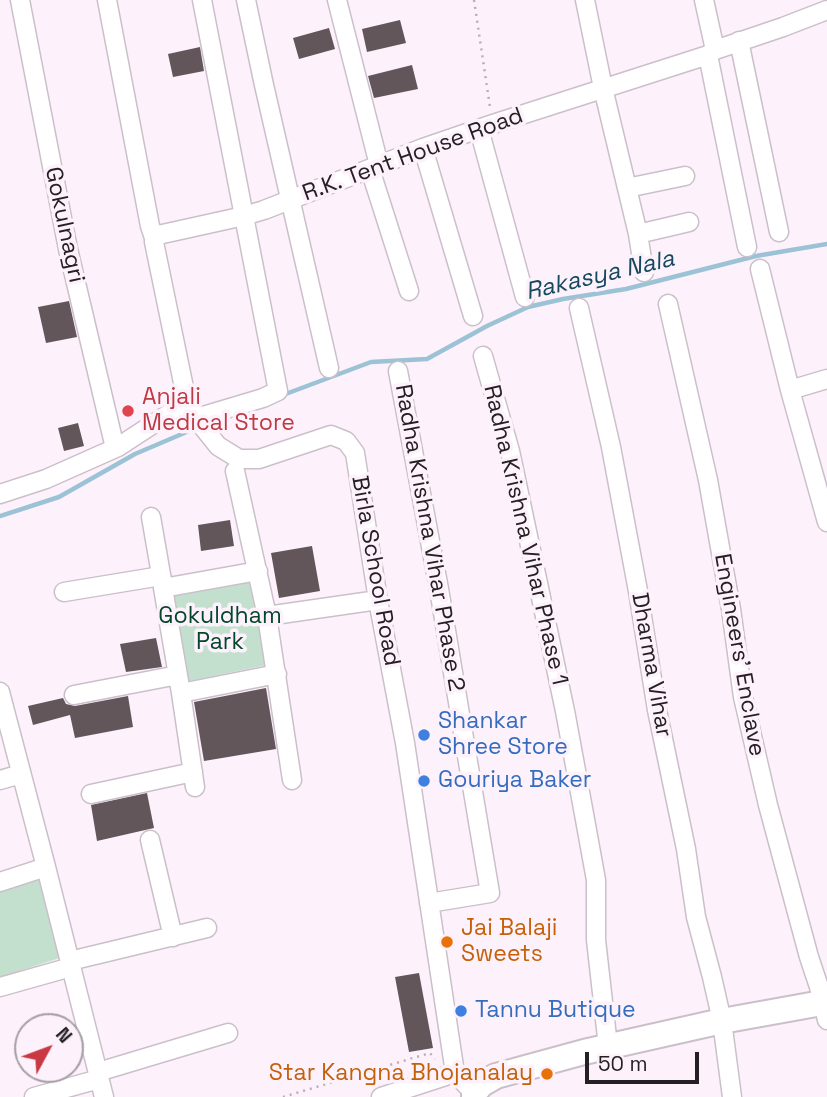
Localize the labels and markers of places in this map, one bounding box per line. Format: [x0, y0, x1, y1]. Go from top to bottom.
place label: Anjali Medical Store [142, 384, 295, 438]
marker: Anjali Medical Store [120, 403, 136, 419]
place label: Shankar Shree Store [438, 708, 568, 762]
marker: Shankar Shree Store [416, 727, 432, 743]
place label: Gouriya Baker [438, 767, 591, 795]
marker: Gouriya Baker [416, 773, 432, 789]
place label: Jai Balaji Sweets [461, 915, 557, 969]
marker: Jai Balaji Sweets [439, 934, 455, 950]
place label: Tannu Butique [475, 997, 636, 1025]
marker: Tannu Butique [453, 1003, 469, 1019]
place label: Star Kangna Bhojanalay [269, 1060, 533, 1088]
marker: Star Kangna Bhojanalay [539, 1066, 555, 1082]

